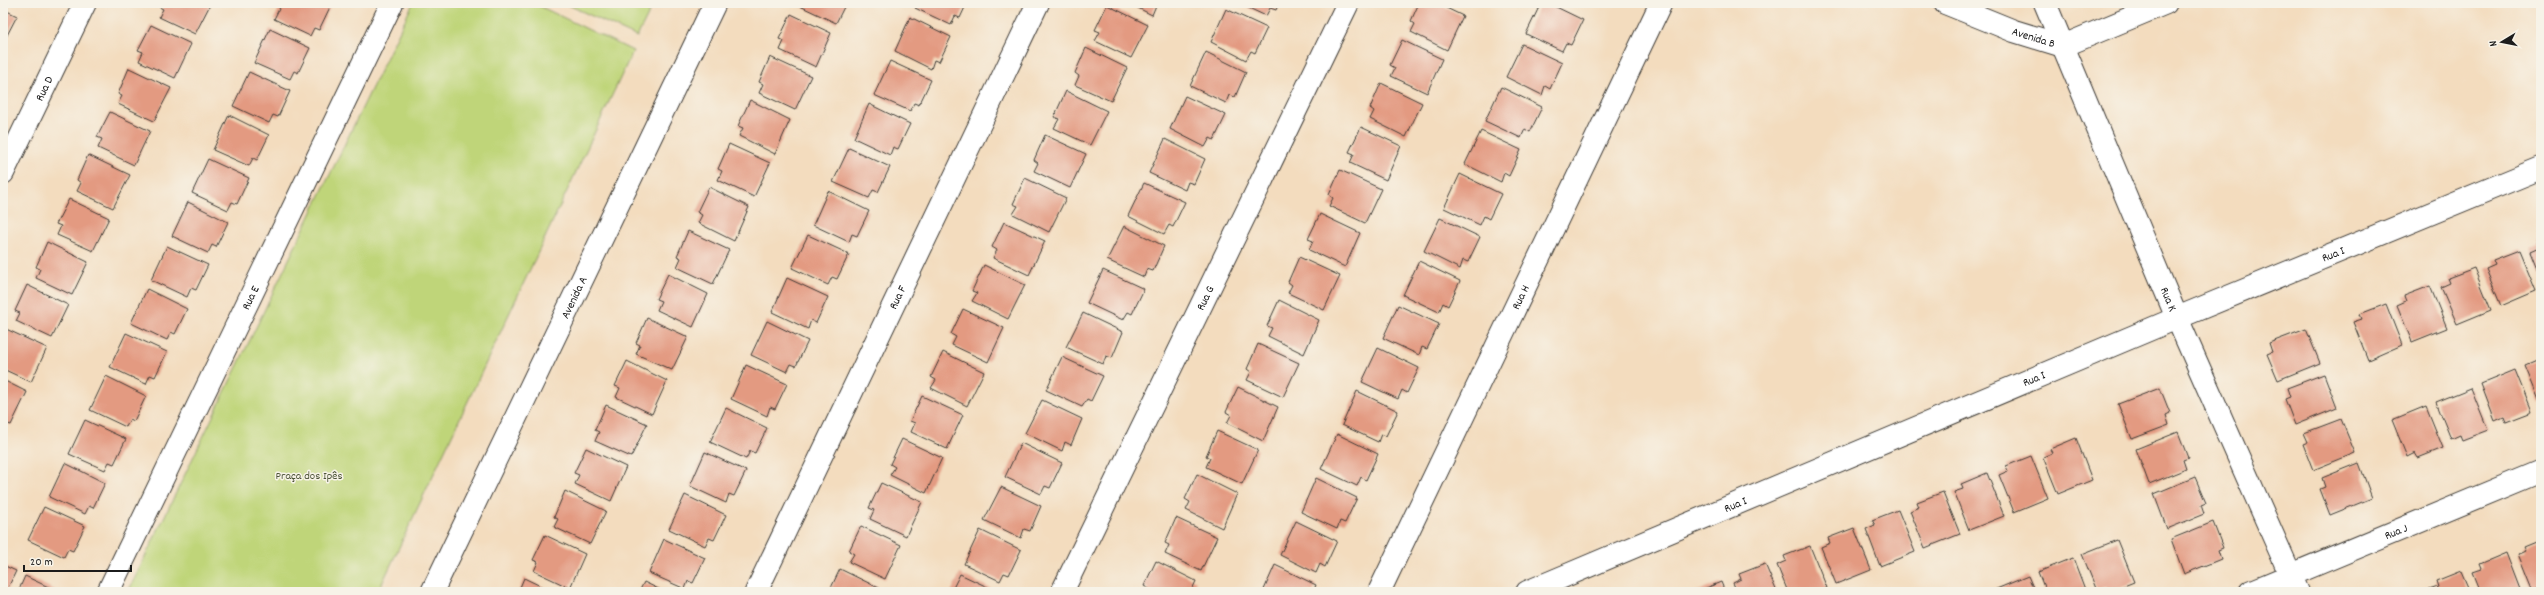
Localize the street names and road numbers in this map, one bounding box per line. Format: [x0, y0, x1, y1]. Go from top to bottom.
street label: Avenida B [2010, 24, 2057, 53]
street label: Rua D [32, 74, 58, 104]
street label: Rua I [2320, 243, 2348, 267]
street label: Avenida A [558, 273, 593, 322]
street label: Rua F [886, 282, 912, 313]
street label: Rua H [1508, 282, 1535, 313]
street label: Rua E [238, 283, 265, 313]
street label: Rua G [1193, 283, 1219, 314]
street label: Rua K [2155, 285, 2181, 315]
street label: Rua I [2020, 367, 2049, 392]
street label: Rua I [1722, 493, 1750, 518]
street label: Rua J [2382, 520, 2411, 545]

